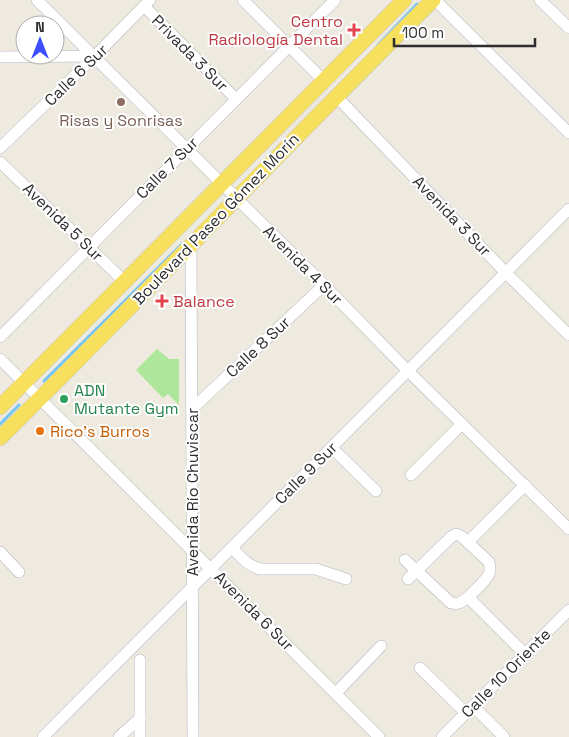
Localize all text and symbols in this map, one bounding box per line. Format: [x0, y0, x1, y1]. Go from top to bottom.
street label: Privada 3 Sur [147, 10, 233, 96]
place label: Centro Radiología Dental [208, 11, 343, 50]
north arrow [15, 15, 65, 65]
scale bar [394, 15, 535, 47]
text: N [35, 18, 45, 36]
marker: Centro Radiología Dental [347, 23, 361, 37]
text: 100 m [402, 23, 444, 42]
street label: Calle 6 Sur [40, 40, 112, 110]
marker: Risas y Sonrisas [115, 96, 127, 108]
place label: Risas y Sonrisas [59, 110, 183, 131]
street label: Boulevard Paseo Gómez Morín [128, 129, 304, 309]
street label: Calle 7 Sur [131, 132, 203, 204]
street label: Avenida 3 Sur [408, 171, 496, 261]
street label: Avenida 5 Sur [18, 178, 108, 266]
street label: Avenida 4 Sur [259, 221, 347, 309]
place label: Balance [173, 291, 235, 312]
marker: Balance [155, 294, 169, 308]
street label: Calle 8 Sur [221, 312, 295, 382]
place label: ADN Mutante Gym [74, 380, 179, 419]
marker: ADN Mutante Gym [58, 393, 70, 405]
street label: Avenida Río Chuviscar [182, 408, 203, 576]
place label: Rico's Burros [50, 421, 150, 442]
marker: Rico's Burros [34, 425, 46, 437]
street label: Calle 9 Sur [270, 437, 342, 509]
street label: Avenida 6 Sur [210, 567, 298, 655]
street label: Calle 10 Oriente [457, 624, 555, 722]

